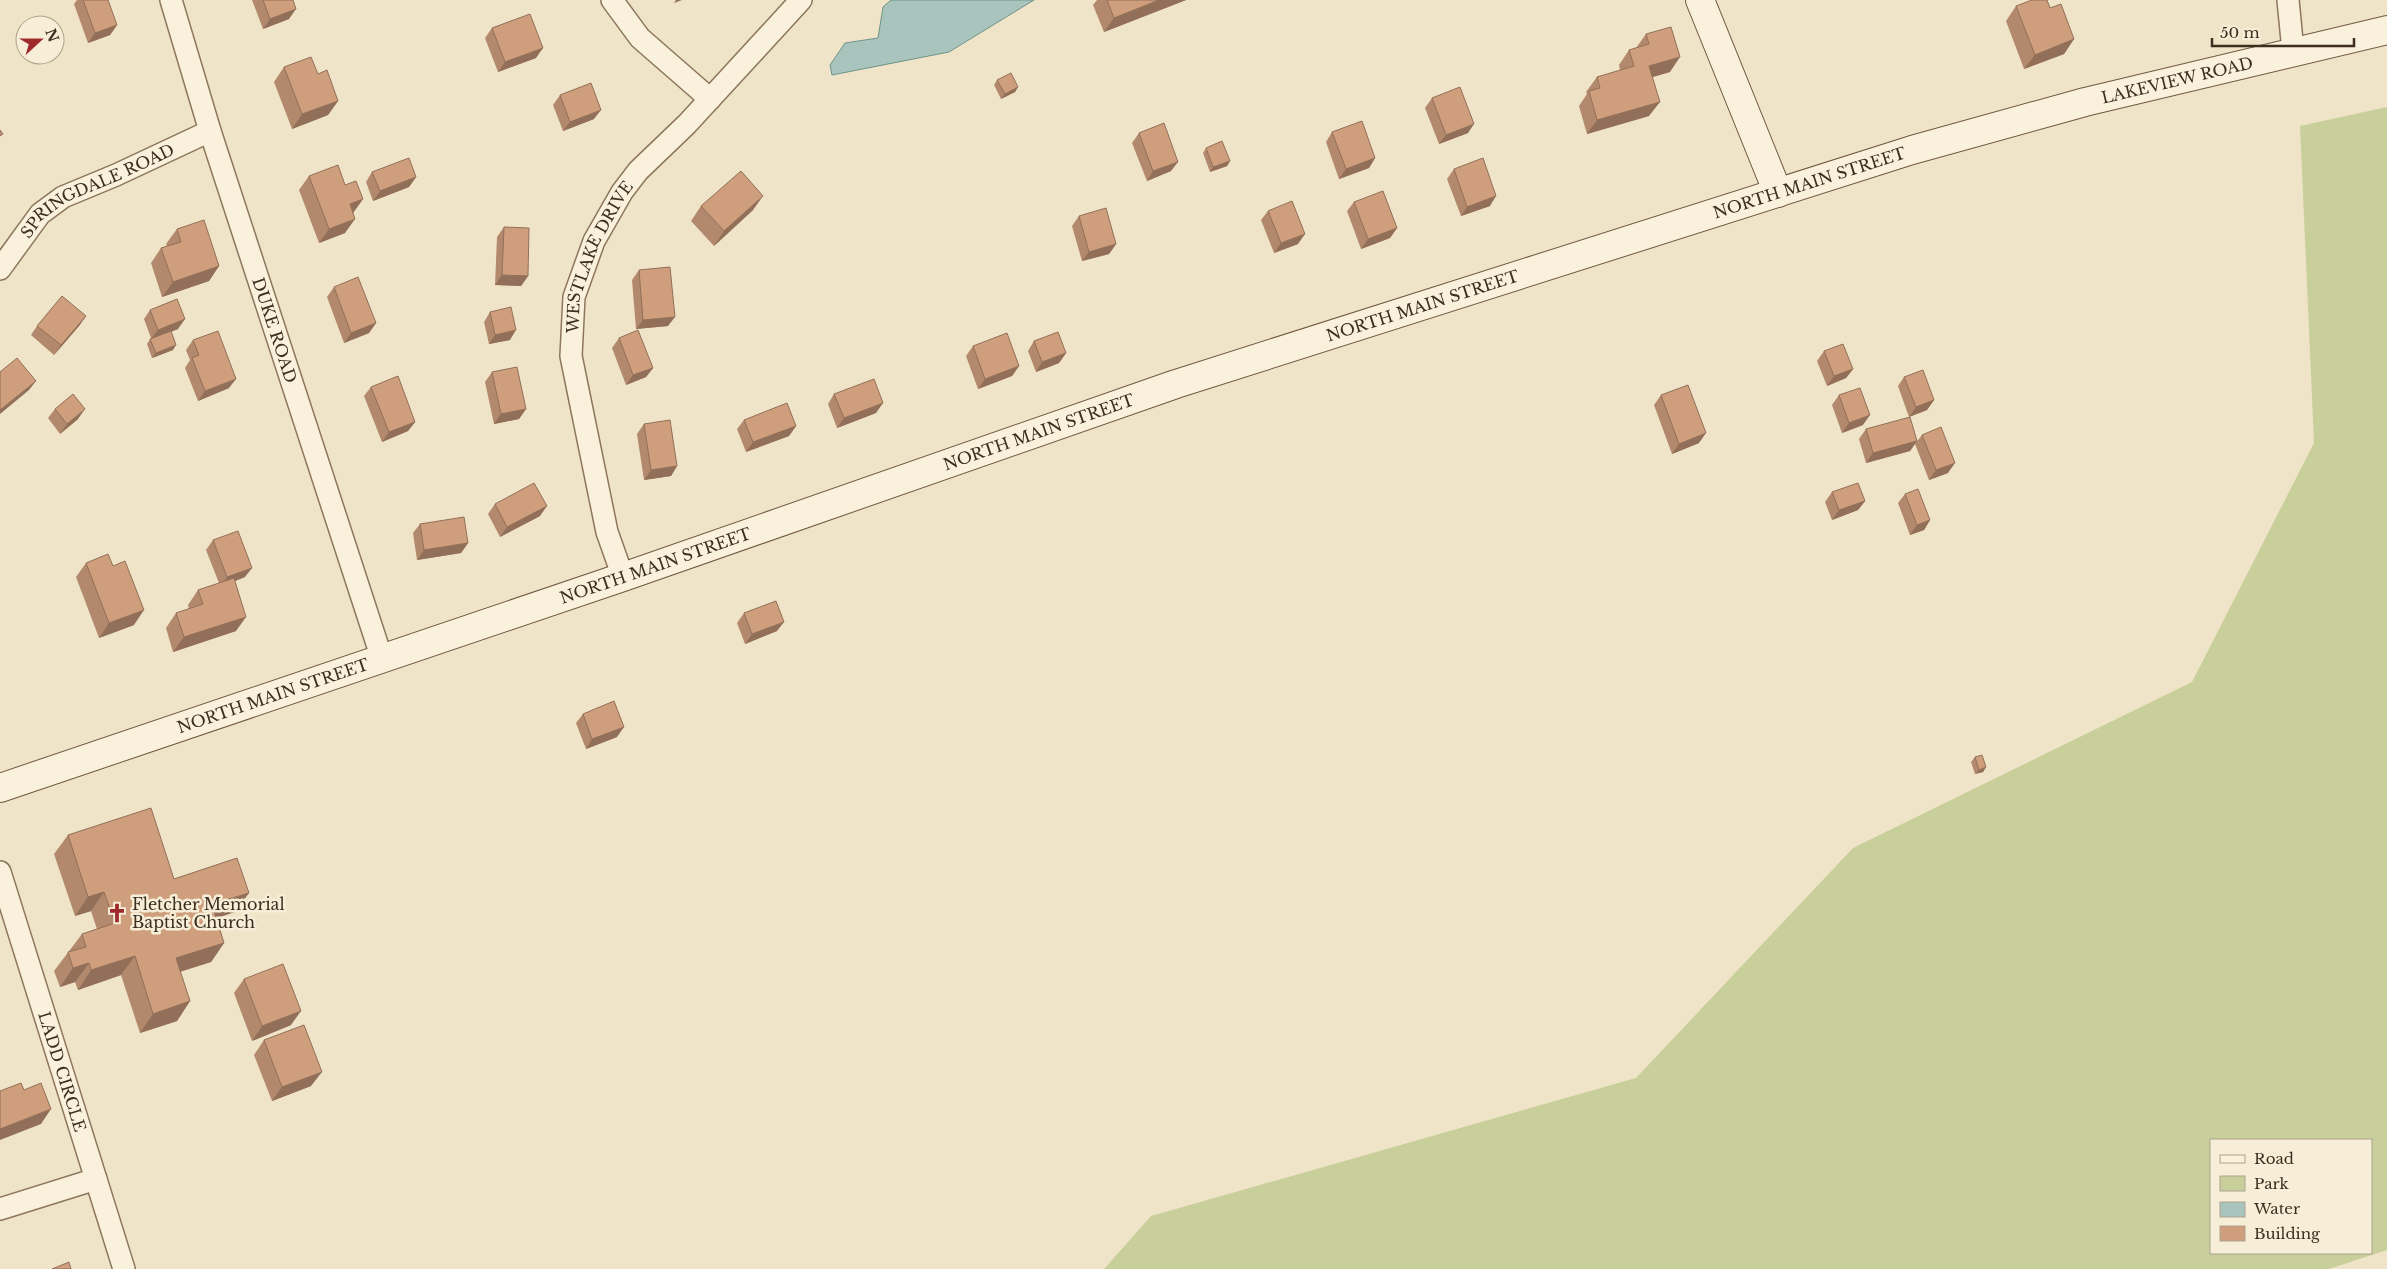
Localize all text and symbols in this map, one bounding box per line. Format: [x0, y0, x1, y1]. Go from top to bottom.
north arrow [15, 15, 65, 65]
scale bar [2212, 15, 2354, 47]
text: 50 m [2220, 23, 2260, 42]
text: N [41, 26, 63, 45]
street label: LAKEVIEW ROAD [2099, 52, 2255, 108]
street label: SPRINGDALE ROAD [16, 139, 177, 242]
street label: NORTH MAIN STREET [1711, 143, 1908, 223]
street label: WESTLAKE DRIVE [562, 177, 637, 335]
street label: NORTH MAIN STREET [1324, 266, 1521, 346]
street label: DUKE ROAD [248, 275, 301, 385]
street label: NORTH MAIN STREET [940, 389, 1137, 474]
street label: NORTH MAIN STREET [557, 523, 754, 608]
street label: NORTH MAIN STREET [174, 654, 371, 737]
place label: Fletcher Memorial Baptist Church [132, 894, 285, 932]
church icon: Fletcher Memorial Baptist Church [106, 902, 128, 924]
street label: LADD CIRCLE [34, 1009, 90, 1134]
legend [2210, 1139, 2372, 1254]
text: Road [2254, 1149, 2294, 1168]
text: Park [2254, 1174, 2290, 1193]
text: Water [2253, 1199, 2301, 1218]
text: Building [2254, 1224, 2321, 1243]

